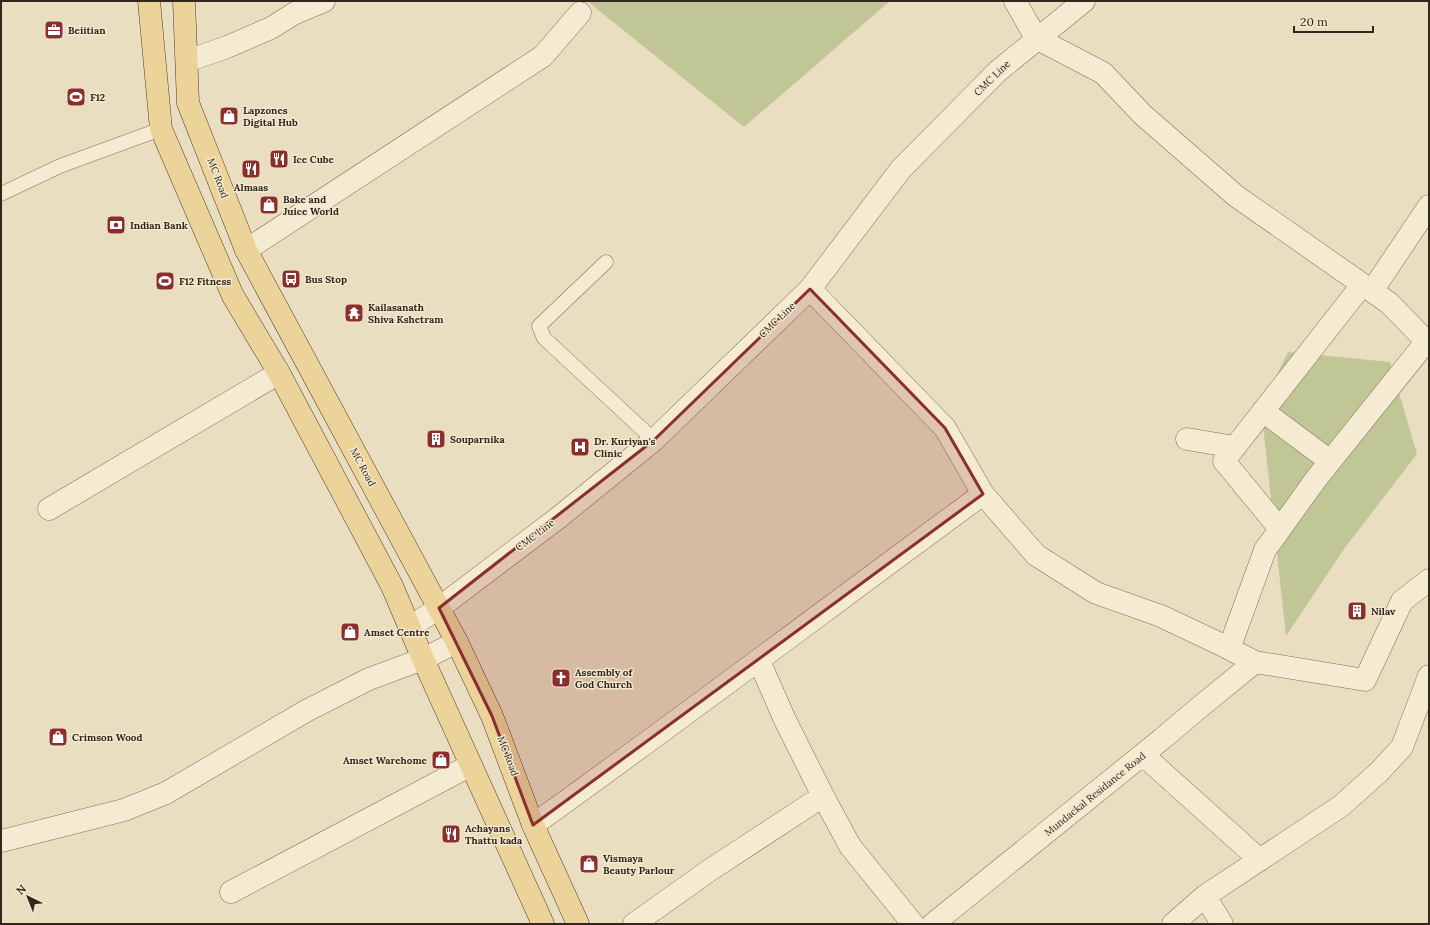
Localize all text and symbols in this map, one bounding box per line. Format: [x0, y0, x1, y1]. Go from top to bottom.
scale bar [1294, 8, 1373, 34]
text: 20 m [1300, 14, 1328, 29]
office icon: Beiitian [43, 19, 65, 41]
place label: Beiitian [68, 24, 106, 37]
street label: CMC Line [971, 57, 1013, 99]
sports icon: F12 [65, 86, 87, 108]
place label: F12 [90, 91, 105, 104]
place label: Lapzones Digital Hub [243, 104, 298, 129]
shop icon: Lapzones Digital Hub [218, 105, 240, 127]
restaurant icon: Ice Cube [268, 148, 290, 170]
place label: Ice Cube [293, 153, 335, 166]
street label: MC Road [204, 156, 232, 200]
restaurant icon: Almaas [240, 158, 262, 180]
place label: Almaas [234, 181, 268, 194]
place label: Bake and Juice World [283, 193, 339, 218]
shop icon: Bake and Juice World [258, 194, 280, 216]
bank icon: Indian Bank [105, 214, 127, 236]
place label: Indian Bank [130, 219, 188, 232]
bus stop icon: Bus Stop [280, 268, 302, 290]
sports icon: F12 Fitness [154, 270, 176, 292]
place label: Bus Stop [305, 273, 347, 286]
place label: F12 Fitness [179, 275, 231, 288]
street label: CMC Line [756, 299, 798, 341]
place label: Kailasanath Shiva Kshetram [368, 301, 444, 326]
temple icon: Kailasanath Shiva Kshetram [343, 302, 365, 324]
building icon: Souparnika [425, 428, 447, 450]
place label: Souparnika [450, 433, 505, 446]
place label: Dr. Kuriyan's Clinic [594, 435, 655, 460]
hospital icon: Dr. Kuriyan's Clinic [569, 436, 591, 458]
street label: MC Road [347, 445, 379, 489]
street label: CMC Line [513, 516, 558, 554]
building icon: Nilav [1346, 600, 1368, 622]
place label: Nilav [1371, 605, 1396, 618]
shop icon: Amset Centre [339, 621, 361, 643]
place label: Amset Centre [364, 626, 430, 639]
place label: Assembly of God Church [575, 666, 633, 691]
church icon: Assembly of God Church [550, 667, 572, 689]
shop icon: Crimson Wood [47, 726, 69, 748]
place label: Crimson Wood [72, 731, 142, 744]
street label: MC Road [494, 734, 522, 778]
shop icon: Amset Warehome [430, 749, 452, 771]
street label: Mundackal Residance Road [1042, 749, 1148, 839]
place label: Amset Warehome [343, 754, 428, 767]
place label: Achayans Thattu kada [465, 822, 523, 847]
restaurant icon: Achayans Thattu kada [440, 823, 462, 845]
place label: Vismaya Beauty Parlour [603, 852, 675, 877]
shop icon: Vismaya Beauty Parlour [578, 853, 600, 875]
north arrow [8, 877, 48, 917]
text: N [13, 881, 29, 898]

